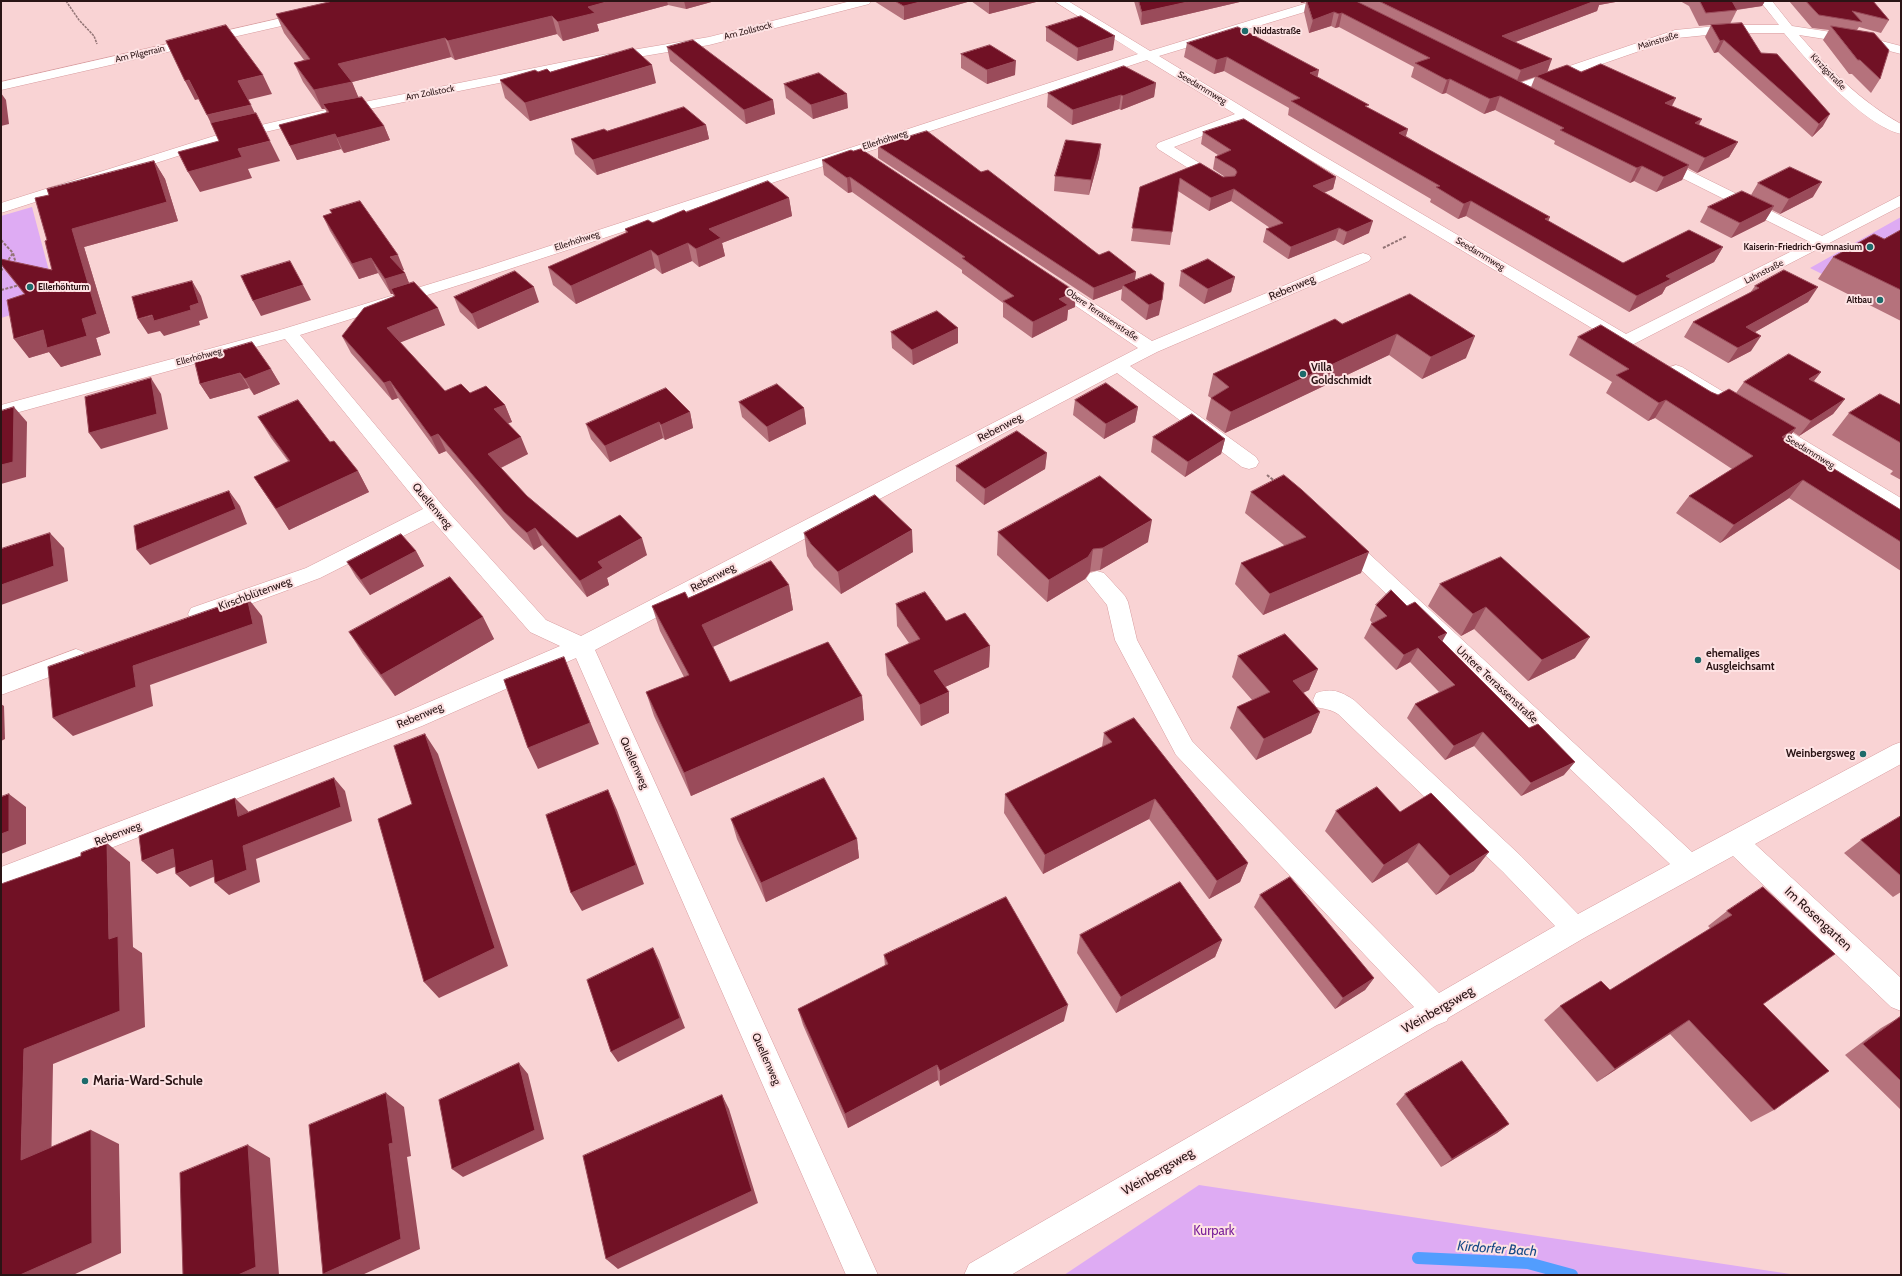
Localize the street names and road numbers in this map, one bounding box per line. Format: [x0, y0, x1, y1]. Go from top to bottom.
street label: Am Zollstock [723, 20, 773, 42]
street label: Mainstraße [1636, 30, 1680, 52]
street label: Am Pilgerrain [114, 43, 166, 65]
street label: Kinzigstraße [1808, 52, 1848, 92]
street label: Seedammweg [1176, 69, 1228, 107]
street label: Am Zollstock [405, 83, 455, 103]
street label: Ellerhöhweg [861, 128, 909, 152]
street label: Ellerhöhweg [553, 229, 601, 253]
street label: Seedammweg [1454, 235, 1506, 273]
street label: Lahnstraße [1743, 258, 1785, 286]
street label: Rebenweg [1267, 272, 1317, 304]
street label: Obere Terrassenstraße [1064, 287, 1140, 343]
street label: Ellerhöhweg [175, 346, 223, 368]
street label: Rebenweg [975, 411, 1025, 445]
street label: Seedammweg [1784, 433, 1836, 471]
street label: Quellenweg [409, 480, 455, 532]
street label: Rebenweg [688, 561, 738, 595]
street label: Kirschblütenweg [217, 575, 293, 613]
street label: Untere Terrassenstraße [1453, 644, 1541, 726]
street label: Rebenweg [395, 700, 445, 732]
street label: Quellenweg [617, 735, 651, 791]
street label: Rebenweg [93, 819, 143, 849]
street label: Im Rosengarten [1781, 884, 1855, 954]
street label: Weinbergsweg [1399, 983, 1477, 1037]
street label: Quellenweg [749, 1031, 783, 1087]
street label: Weinbergsweg [1119, 1145, 1197, 1199]

